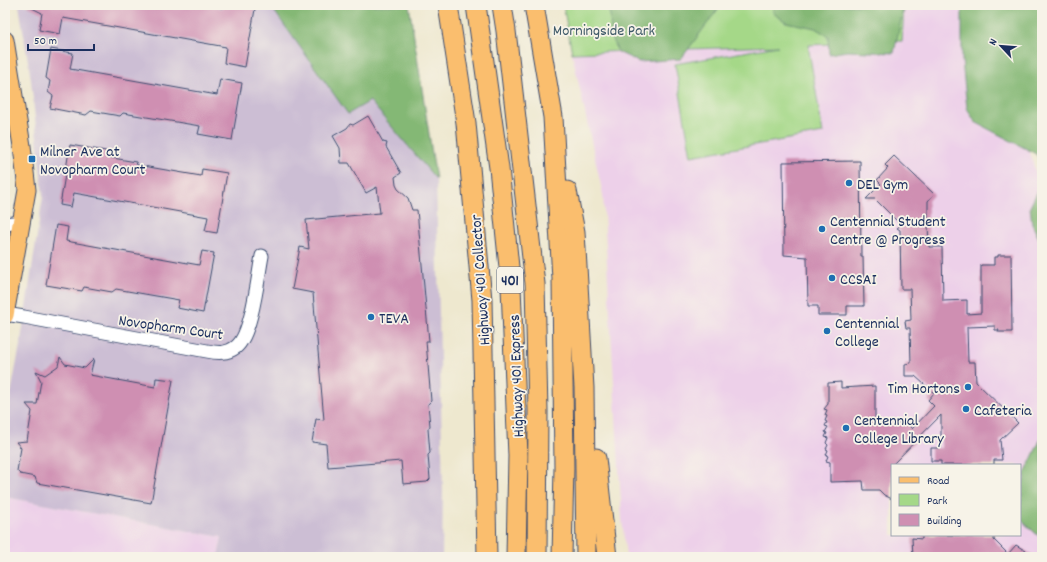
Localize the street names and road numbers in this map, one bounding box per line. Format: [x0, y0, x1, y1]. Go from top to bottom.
street label: Highway 401 Collector [465, 214, 498, 346]
road number: 401 [497, 267, 523, 293]
street label: Novopharm Court [117, 310, 225, 347]
street label: Highway 401 Express [504, 314, 531, 438]

